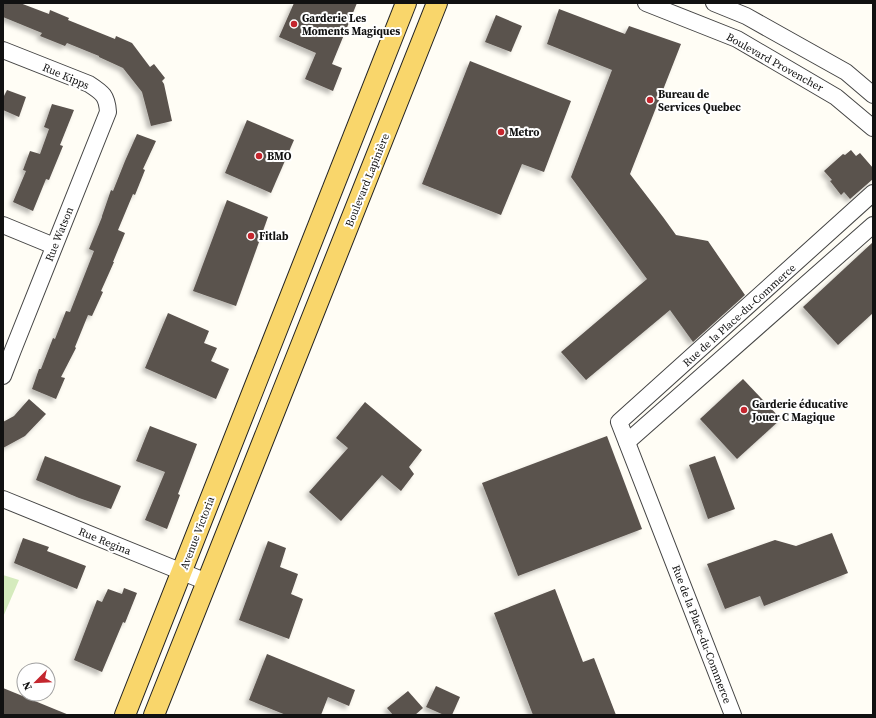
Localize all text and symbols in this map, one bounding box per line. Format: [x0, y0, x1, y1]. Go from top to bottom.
place label: Garderie Les Moments Magiques [302, 11, 400, 39]
marker: Garderie Les Moments Magiques [289, 19, 299, 29]
street label: Boulevard Provencher [723, 29, 826, 96]
street label: Rue Kipps [40, 60, 92, 93]
place label: Bureau de Services Quebec [658, 87, 741, 115]
marker: Bureau de Services Quebec [645, 95, 655, 105]
place label: Metro [509, 125, 539, 140]
marker: Metro [496, 127, 506, 137]
street label: Boulevard Lapinière [342, 131, 393, 229]
place label: BMO [267, 149, 292, 164]
marker: BMO [254, 151, 264, 161]
street label: Rue Watson [42, 204, 77, 264]
place label: Fitlab [259, 229, 289, 244]
marker: Fitlab [246, 231, 256, 241]
street label: Rue de la Place-du-Commerce [680, 260, 799, 370]
place label: Garderie éducative Jouer C Magique [751, 397, 848, 425]
marker: Garderie éducative Jouer C Magique [739, 405, 749, 415]
street label: Avenue Victoria [177, 494, 218, 572]
street label: Rue Regina [76, 524, 134, 559]
street label: Rue de la Place-du-Commerce [668, 563, 735, 706]
north arrow [16, 662, 56, 702]
text: N [19, 679, 36, 693]

